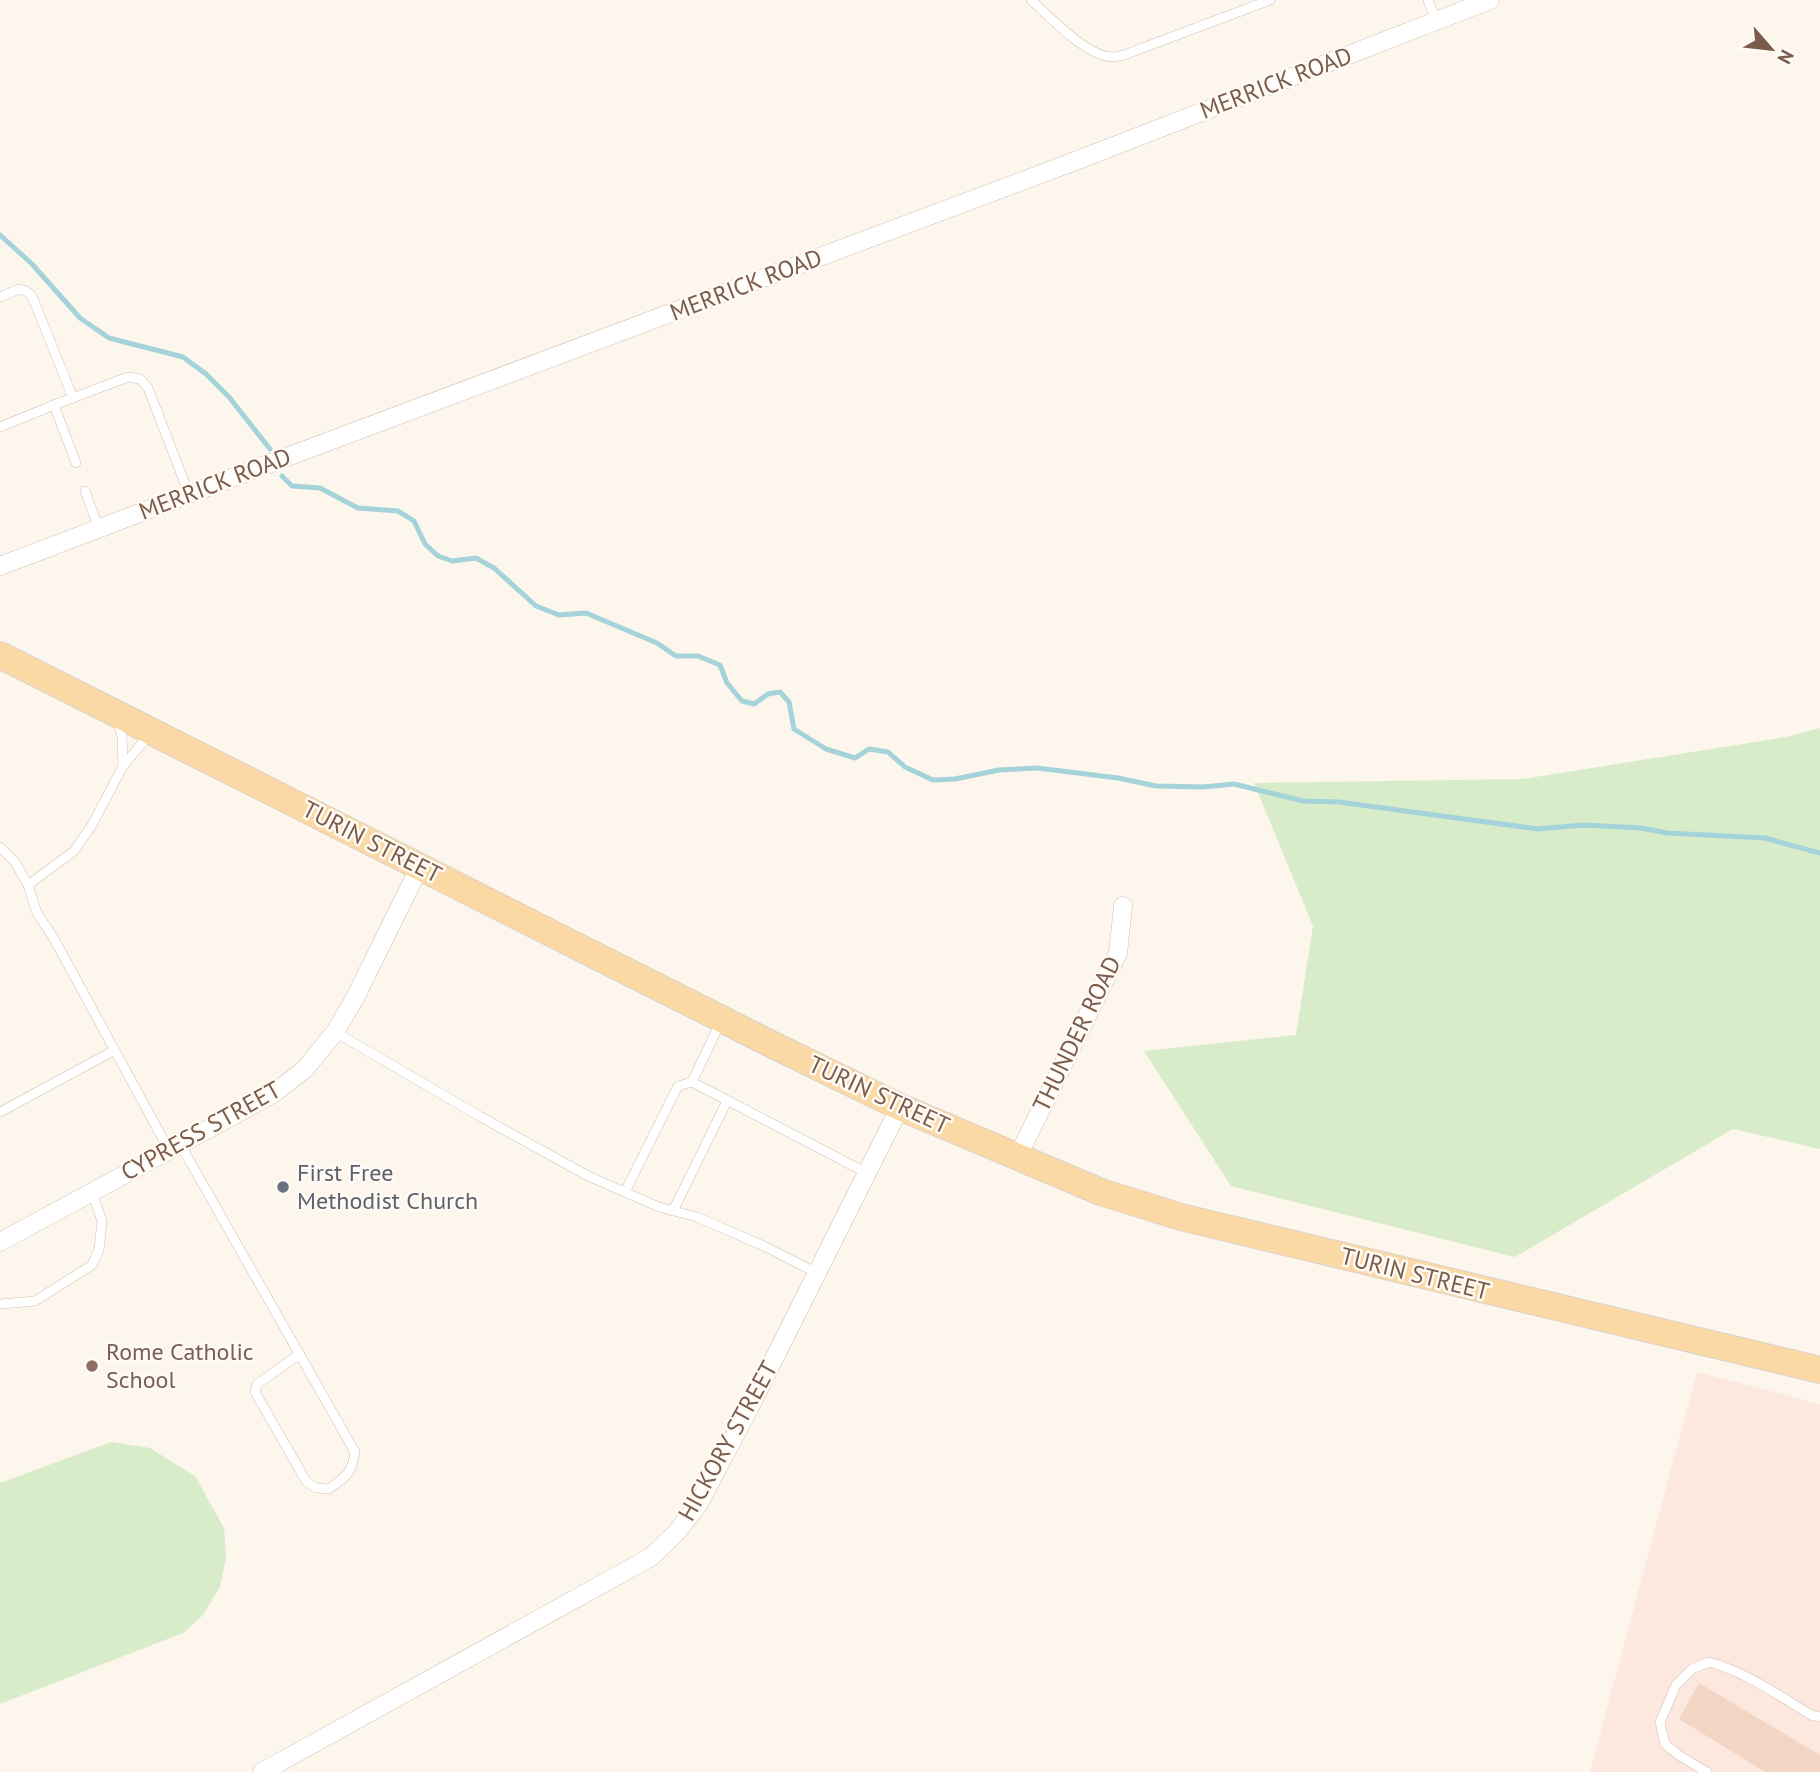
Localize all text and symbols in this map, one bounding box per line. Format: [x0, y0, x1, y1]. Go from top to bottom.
north arrow [1736, 14, 1806, 84]
street label: MERRICK ROAD [1195, 39, 1356, 126]
text: N [1772, 46, 1800, 68]
street label: MERRICK ROAD [665, 241, 826, 328]
street label: MERRICK ROAD [134, 440, 295, 527]
street label: TURIN STREET [297, 793, 447, 890]
street label: THUNDER ROAD [1026, 951, 1128, 1117]
street label: TURIN STREET [804, 1048, 955, 1141]
street label: CYPRESS STREET [115, 1074, 286, 1187]
place label: First Free Methodist Church [297, 1157, 478, 1216]
marker: First Free Methodist Church [275, 1179, 291, 1195]
street label: TURIN STREET [1338, 1240, 1493, 1307]
place label: Rome Catholic School [106, 1336, 254, 1395]
street label: HICKORY STREET [671, 1355, 784, 1526]
marker: Rome Catholic School [84, 1358, 100, 1374]

